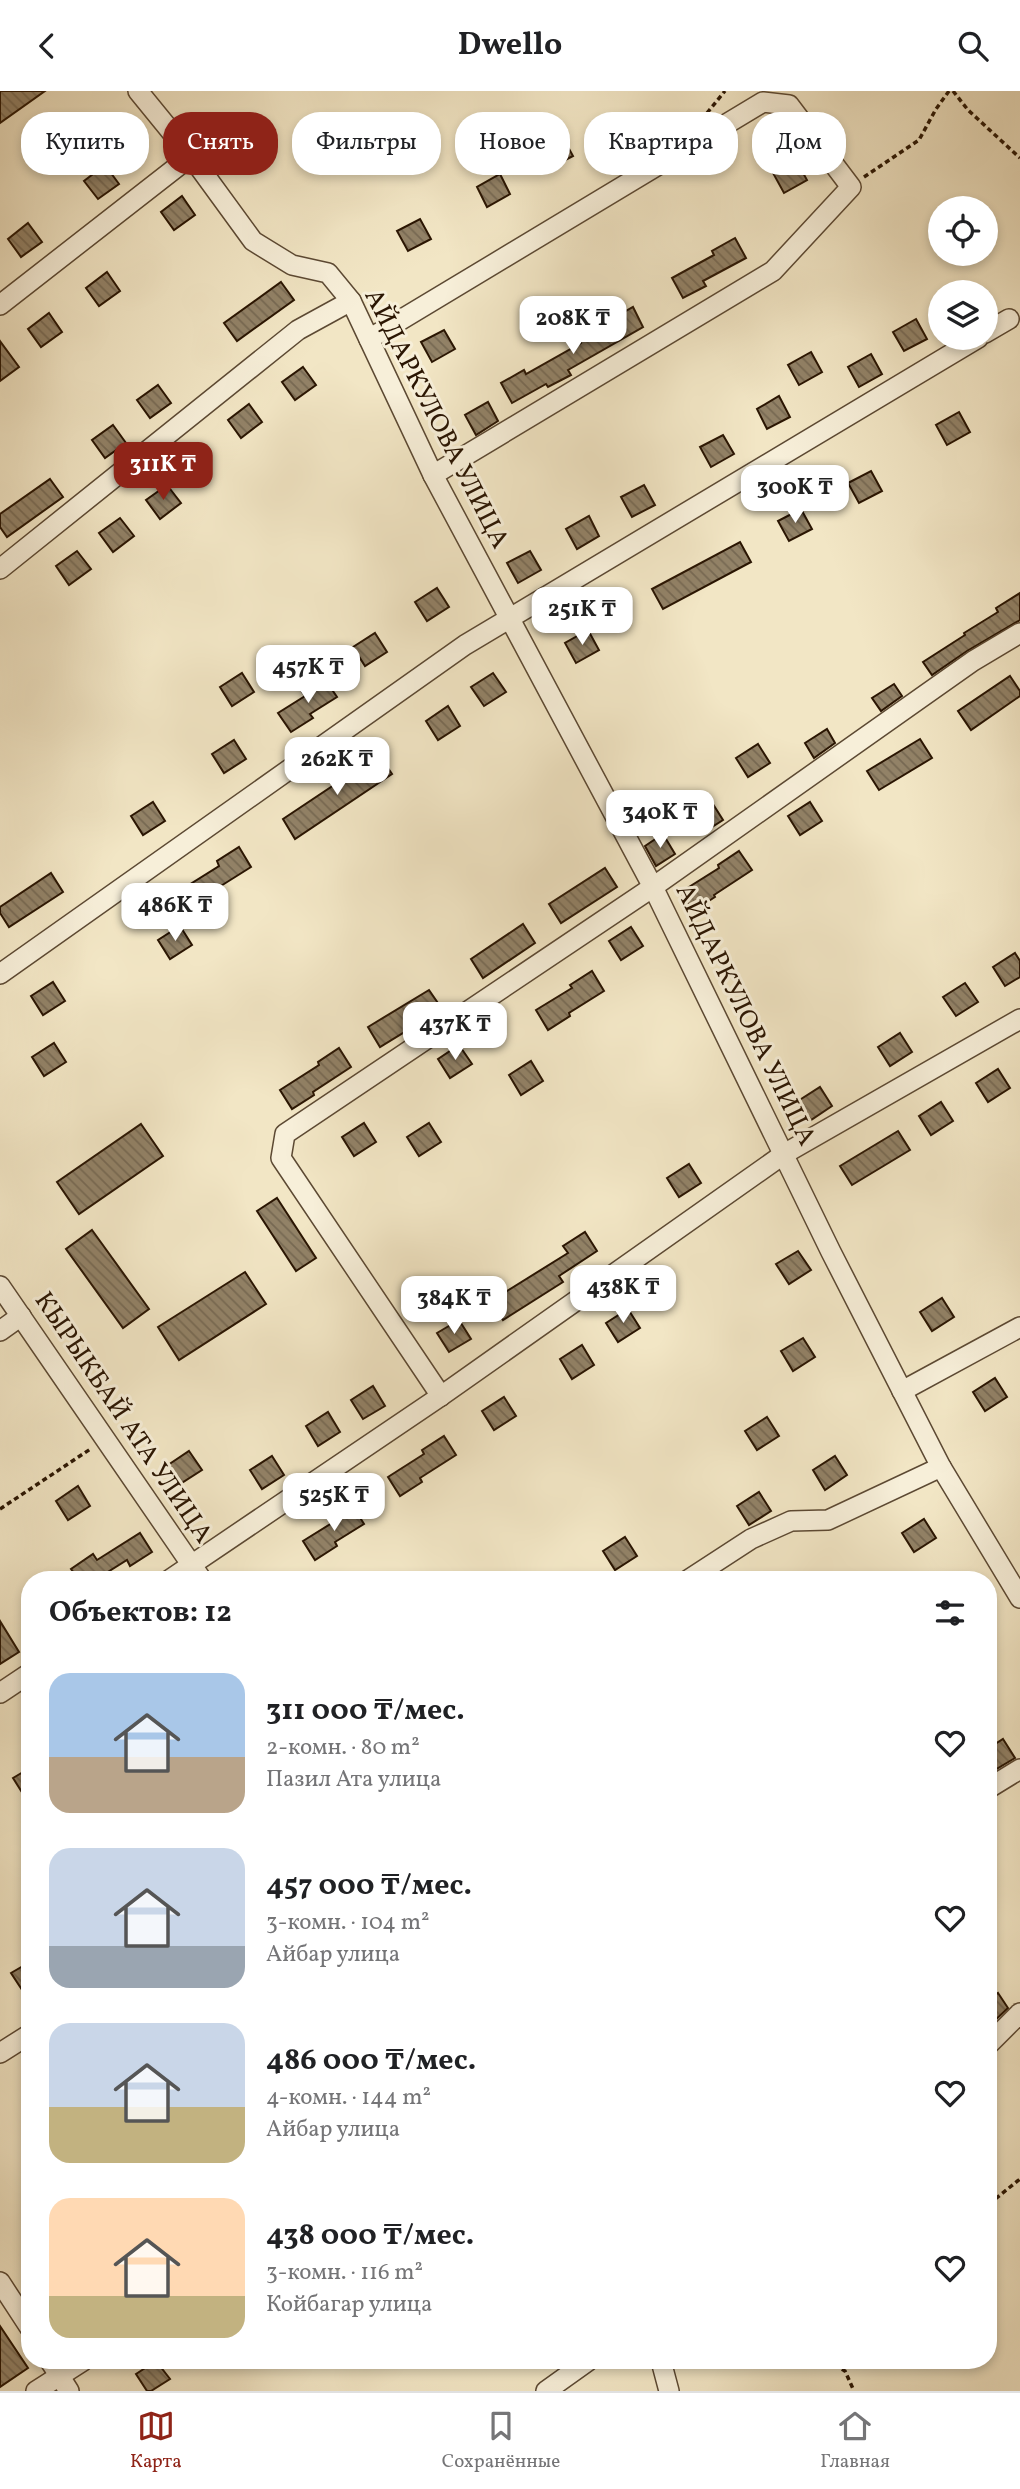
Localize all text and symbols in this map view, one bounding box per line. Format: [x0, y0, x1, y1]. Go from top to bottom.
text: Dwello [458, 24, 562, 68]
icon: back [28, 27, 66, 65]
icon: search [954, 27, 992, 65]
chip: Купить [21, 112, 149, 175]
chip: Снять [163, 112, 278, 175]
chip: Фильтры [292, 112, 441, 175]
chip: Новое [455, 112, 570, 175]
chip: Квартира [584, 112, 738, 175]
chip: Дом [752, 112, 846, 175]
map controls [928, 196, 998, 350]
button: locate [928, 196, 998, 266]
button: layers [928, 280, 998, 350]
street label: АЙДАРКУЛОВА УЛИЦА [355, 283, 517, 555]
pin: 208K ₸ [516, 296, 630, 356]
text: 208K ₸ [536, 303, 610, 335]
pin: 311K ₸ [106, 443, 220, 502]
text: 311K ₸ [130, 449, 196, 481]
pin: 300K ₸ [738, 465, 852, 525]
text: 300K ₸ [757, 472, 833, 504]
pin: 251K ₸ [525, 587, 639, 647]
text: 251K ₸ [548, 594, 616, 626]
pin: 457K ₸ [251, 645, 365, 705]
text: 457K ₸ [272, 652, 344, 684]
pin: 262K ₸ [280, 737, 394, 797]
text: 262K ₸ [301, 744, 373, 776]
pin: 340K ₸ [603, 791, 717, 850]
text: 340K ₸ [622, 797, 698, 829]
street label: АЙДАРКУЛОВА УЛИЦА [666, 878, 824, 1152]
pin: 486K ₸ [118, 883, 232, 943]
text: 486K ₸ [137, 890, 213, 922]
pin: 437K ₸ [398, 1003, 512, 1062]
text: 437K ₸ [419, 1009, 491, 1041]
pin: 438K ₸ [566, 1265, 680, 1325]
text: 438K ₸ [586, 1272, 660, 1304]
pin: 384K ₸ [397, 1277, 511, 1336]
text: 384K ₸ [417, 1283, 491, 1315]
street label: КЫРЫКБАЙ АТА УЛИЦА [25, 1285, 221, 1551]
pin: 525K ₸ [277, 1473, 391, 1533]
text: 525K ₸ [299, 1480, 369, 1512]
text: Объектов: 12 [49, 1592, 232, 1634]
icon: filters [931, 1594, 969, 1632]
text: 311 000 ₸/мес. [266, 1690, 465, 1732]
icon: home [105, 1701, 189, 1785]
icon: heart [931, 1724, 969, 1762]
text: 2-комн. · 80 m² [266, 1732, 420, 1764]
text: Пазил Ата улица [266, 1764, 442, 1796]
text: 457 000 ₸/мес. [266, 1865, 472, 1907]
icon: home [105, 1876, 189, 1960]
icon: heart [931, 1899, 969, 1937]
text: 3-комн. · 104 m² [266, 1907, 430, 1939]
text: Айбар улица [266, 1939, 400, 1971]
text: 486 000 ₸/мес. [266, 2040, 476, 2082]
icon: home [105, 2051, 189, 2135]
icon: heart [931, 2074, 969, 2112]
text: 4-комн. · 144 m² [266, 2082, 431, 2114]
text: Айбар улица [266, 2114, 400, 2146]
text: 438 000 ₸/мес. [266, 2215, 474, 2257]
icon: home [105, 2226, 189, 2310]
icon: heart [931, 2249, 969, 2287]
text: 3-комн. · 116 m² [266, 2257, 423, 2289]
text: Койбагар улица [266, 2289, 432, 2321]
tab: Карта [130, 2407, 182, 2475]
tab: Сохранённые [442, 2407, 560, 2475]
tab: Главная [820, 2407, 890, 2475]

